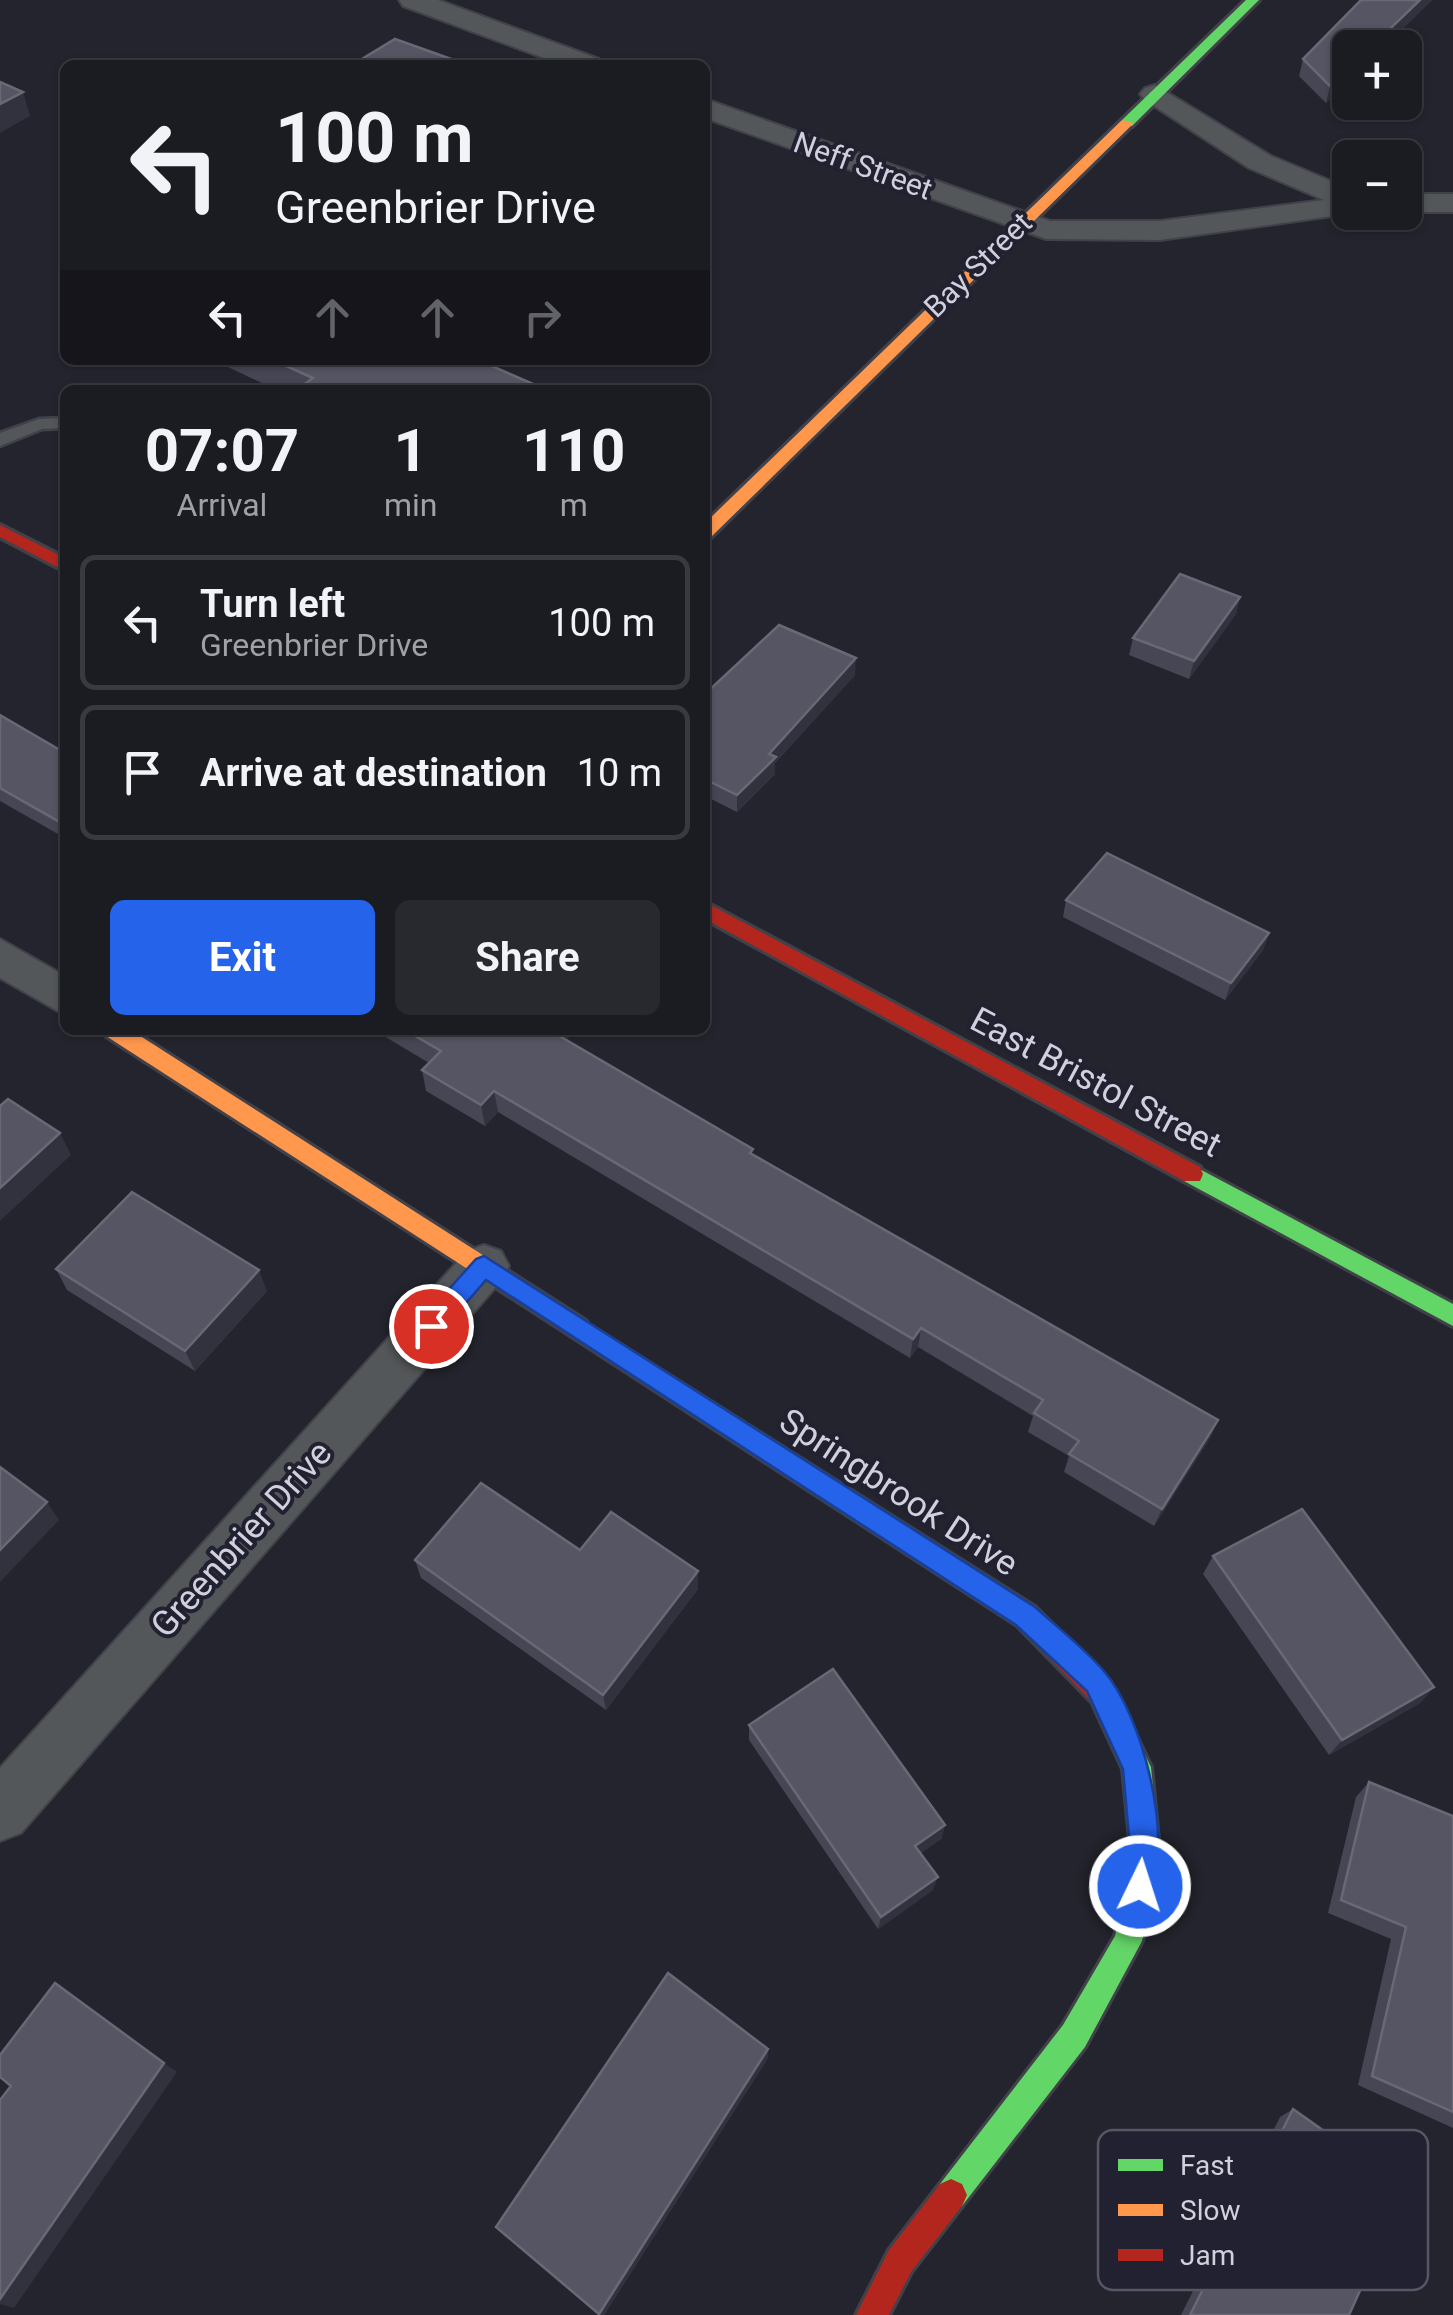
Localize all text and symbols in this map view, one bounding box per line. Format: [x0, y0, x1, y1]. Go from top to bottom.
map controls [1332, 30, 1422, 230]
button: + [1332, 30, 1422, 120]
text: 100 m [275, 97, 474, 179]
icon: left [110, 100, 240, 230]
street label: Neff Street [789, 124, 937, 207]
button: − [1332, 140, 1422, 230]
text: Greenbrier Drive [275, 181, 596, 234]
street label: Bay Street [917, 205, 1039, 324]
icon: left [200, 290, 255, 345]
icon: ahead [305, 290, 360, 345]
icon: ahead [410, 290, 465, 345]
icon: right [515, 290, 570, 345]
text: 07:07 [145, 415, 299, 486]
text: 1 [393, 415, 428, 486]
text: 110 [522, 415, 625, 486]
text: Arrival [177, 486, 267, 524]
text: min [384, 486, 437, 524]
text: m [560, 486, 588, 524]
text: Turn left [200, 582, 345, 626]
icon: left [115, 595, 170, 650]
text: 100 m [548, 601, 655, 645]
text: Greenbrier Drive [200, 626, 428, 664]
icon: arrive [115, 745, 170, 800]
text: Arrive at destination [200, 751, 547, 795]
text: 10 m [577, 751, 662, 795]
button: Exit [110, 900, 375, 1015]
button: Share [395, 900, 660, 1015]
street label: East Bristol Street [963, 999, 1228, 1166]
pin [389, 1284, 474, 1369]
icon: arrive [404, 1299, 459, 1354]
street label: Springbrook Drive [772, 1400, 1026, 1585]
street label: Greenbrier Drive [143, 1433, 340, 1646]
position arrow [1088, 1834, 1192, 1938]
legend [1098, 2130, 1428, 2290]
text: Fast [1180, 2149, 1234, 2182]
text: Slow [1180, 2194, 1240, 2227]
text: Jam [1180, 2239, 1235, 2272]

